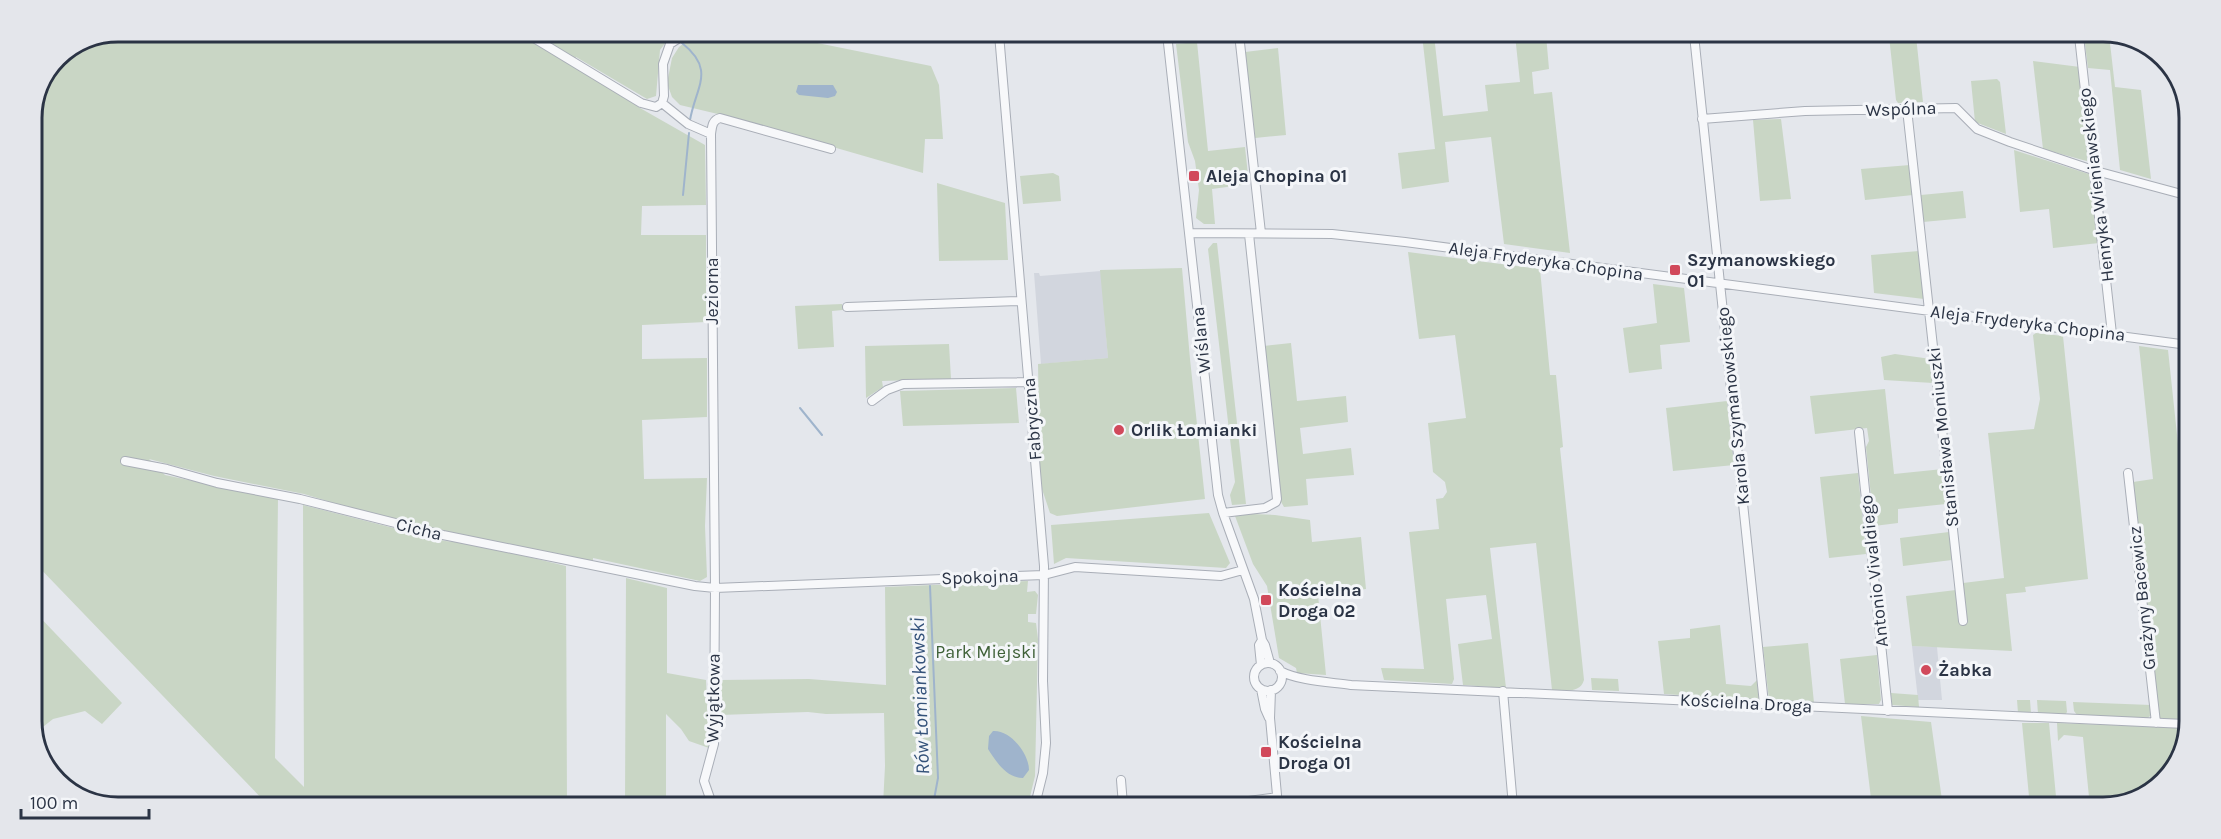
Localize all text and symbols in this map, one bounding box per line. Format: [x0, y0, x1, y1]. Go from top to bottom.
street label: Henryka Wieniawskiego [2073, 87, 2119, 283]
street label: Wspólna [1865, 97, 1937, 121]
place label: Aleja Chopina 01 [1206, 165, 1347, 187]
marker: Aleja Chopina 01 [1187, 169, 1201, 183]
street label: Aleja Fryderyka Chopina [1447, 236, 1645, 286]
place label: Szymanowskiego 01 [1687, 249, 1835, 292]
street label: Jeziorna [701, 257, 723, 325]
marker: Szymanowskiego 01 [1668, 263, 1682, 277]
street label: Aleja Fryderyka Chopina [1929, 300, 2127, 346]
street label: Wiślana [1187, 306, 1215, 374]
street label: Karola Szymanowskiego [1712, 306, 1754, 506]
street label: Stanisława Moniuszki [1923, 346, 1963, 528]
street label: Fabryczna [1017, 377, 1047, 461]
place label: Orlik Łomianki [1131, 419, 1257, 441]
marker: Orlik Łomianki [1112, 423, 1126, 437]
street label: Antonio Vivaldiego [1855, 494, 1893, 648]
street label: Cicha [394, 513, 444, 545]
street label: Grażyny Bacewicz [2124, 525, 2160, 671]
street label: Spokojna [941, 565, 1019, 589]
place label: Kościelna Droga 02 [1278, 579, 1362, 622]
marker: Kościelna Droga 02 [1259, 593, 1273, 607]
water label: Rów Łomiankowski [906, 617, 934, 775]
park label: Park Miejski [935, 641, 1037, 663]
street label: Wyjątkowa [701, 653, 725, 743]
place label: Żabka [1938, 659, 1992, 681]
marker: Żabka [1919, 663, 1933, 677]
street label: Kościelna Droga [1679, 689, 1813, 717]
place label: Kościelna Droga 01 [1278, 731, 1362, 774]
marker: Kościelna Droga 01 [1259, 745, 1273, 759]
scale bar [21, 782, 148, 820]
text: 100 m [30, 792, 78, 814]

